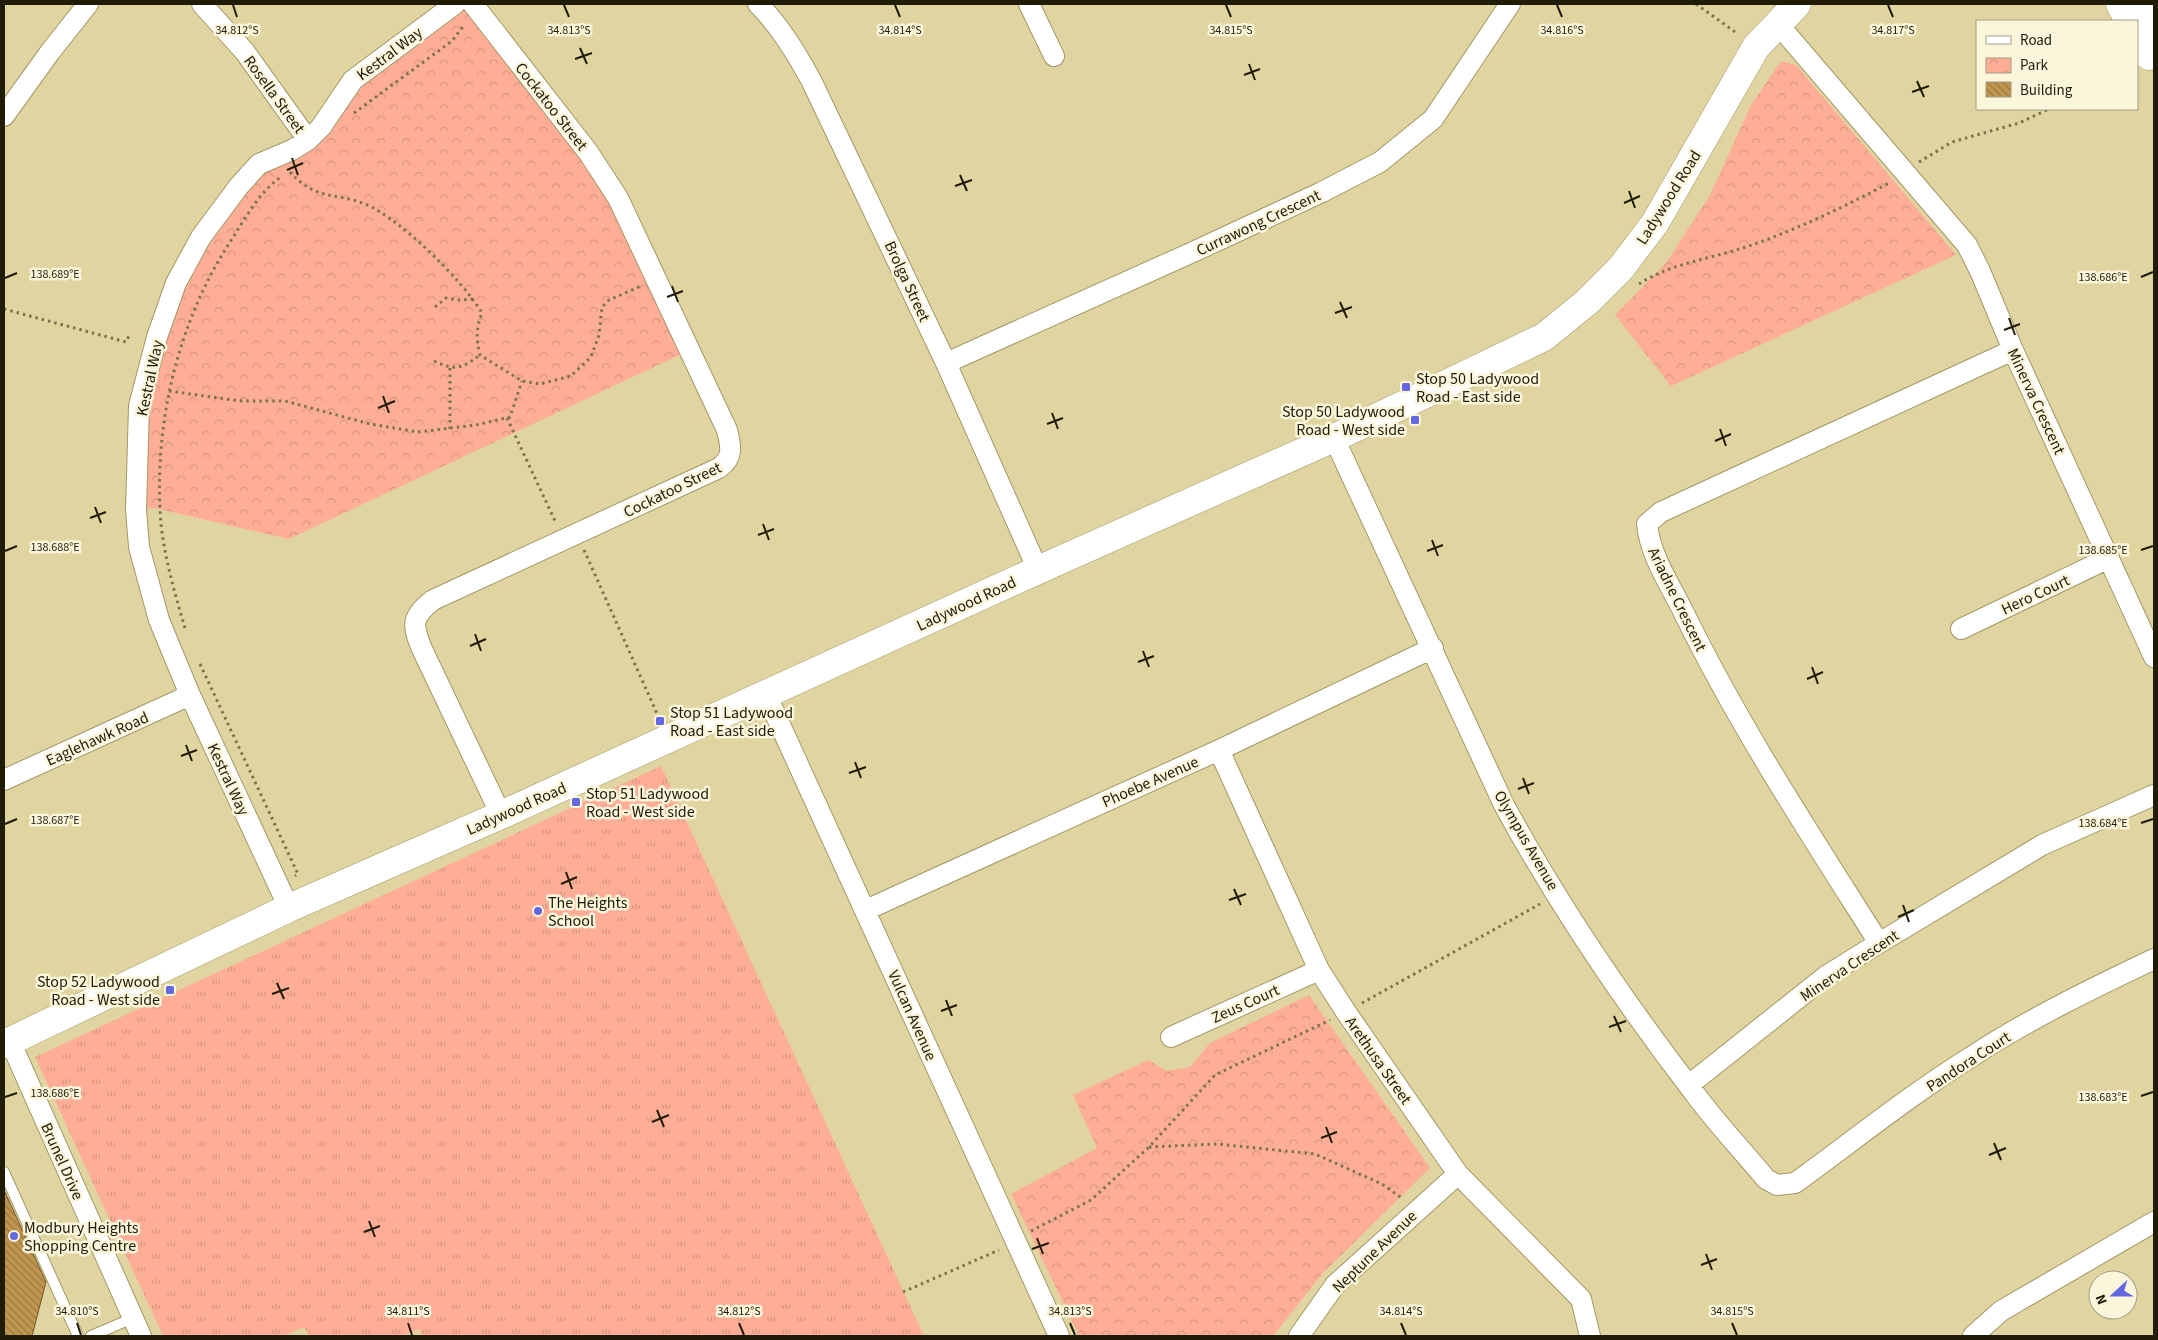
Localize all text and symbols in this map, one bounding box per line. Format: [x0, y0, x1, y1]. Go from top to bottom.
legend [1976, 20, 2138, 110]
street label: Kestral Way [352, 21, 427, 86]
text: 34.812°S [215, 22, 259, 39]
text: 34.813°S [547, 22, 591, 39]
text: 34.814°S [878, 22, 922, 39]
text: 34.815°S [1209, 22, 1253, 39]
text: 34.816°S [1540, 22, 1584, 39]
text: 34.817°S [1871, 22, 1915, 39]
text: Road [2020, 30, 2052, 51]
street label: Rosella Street [238, 51, 310, 139]
text: Park [2020, 55, 2049, 76]
street label: Cockatoo Street [510, 58, 593, 156]
text: Building [2020, 80, 2073, 101]
street label: Ladywood Road [1631, 146, 1707, 249]
street label: Currawong Crescent [1193, 184, 1325, 261]
street label: Brolga Street [879, 237, 936, 326]
text: 138.689°E [30, 266, 80, 283]
text: 138.686°E [2078, 269, 2128, 286]
street label: Kestral Way [131, 338, 169, 418]
street label: Minerva Crescent [2002, 345, 2071, 459]
place label: Stop 50 Ladywood Road - East side [1416, 368, 1539, 408]
marker: Stop 50 Ladywood Road - East side [1400, 381, 1412, 393]
place label: Stop 50 Ladywood Road - West side [1282, 401, 1405, 441]
marker: Stop 50 Ladywood Road - West side [1409, 414, 1421, 426]
street label: Cockatoo Street [620, 456, 726, 523]
text: 138.688°E [30, 539, 80, 556]
text: 138.685°E [2078, 542, 2128, 559]
street label: Ariadne Crescent [1642, 544, 1712, 656]
street label: Hero Court [1998, 569, 2074, 620]
street label: Ladywood Road [913, 571, 1020, 637]
place label: Stop 51 Ladywood Road - East side [670, 702, 793, 742]
street label: Eaglehawk Road [43, 706, 152, 771]
marker: Stop 51 Ladywood Road - East side [654, 715, 666, 727]
street label: Kestral Way [202, 740, 255, 820]
street label: Phoebe Avenue [1099, 751, 1202, 813]
street label: Ladywood Road [463, 777, 570, 841]
place label: Stop 51 Ladywood Road - West side [586, 783, 709, 823]
street label: Olympus Avenue [1489, 786, 1564, 895]
marker: Stop 51 Ladywood Road - West side [570, 796, 582, 808]
text: 138.687°E [30, 812, 80, 829]
text: 138.684°E [2078, 815, 2128, 832]
place label: The Heights School [548, 892, 628, 932]
marker: The Heights School [532, 905, 544, 917]
street label: Minerva Crescent [1796, 924, 1904, 1007]
street label: Vulcan Avenue [882, 967, 942, 1064]
place label: Stop 52 Ladywood Road - West side [37, 971, 160, 1011]
street label: Zeus Court [1208, 979, 1283, 1029]
marker: Stop 52 Ladywood Road - West side [164, 984, 176, 996]
street label: Arethusa Street [1340, 1012, 1417, 1109]
street label: Pandora Court [1922, 1026, 2016, 1097]
text: 138.686°E [30, 1085, 80, 1102]
text: 138.683°E [2078, 1089, 2128, 1106]
street label: Brunel Drive [35, 1119, 89, 1204]
street label: Neptune Avenue [1327, 1205, 1422, 1298]
place label: Modbury Heights Shopping Centre [24, 1217, 139, 1257]
marker: Modbury Heights Shopping Centre [8, 1230, 20, 1242]
north arrow [2088, 1270, 2138, 1320]
text: N [2091, 1291, 2113, 1307]
text: 34.810°S [55, 1303, 99, 1320]
text: 34.811°S [386, 1303, 430, 1320]
text: 34.812°S [717, 1303, 761, 1320]
text: 34.813°S [1048, 1303, 1092, 1320]
text: 34.814°S [1379, 1303, 1423, 1320]
text: 34.815°S [1710, 1303, 1754, 1320]

